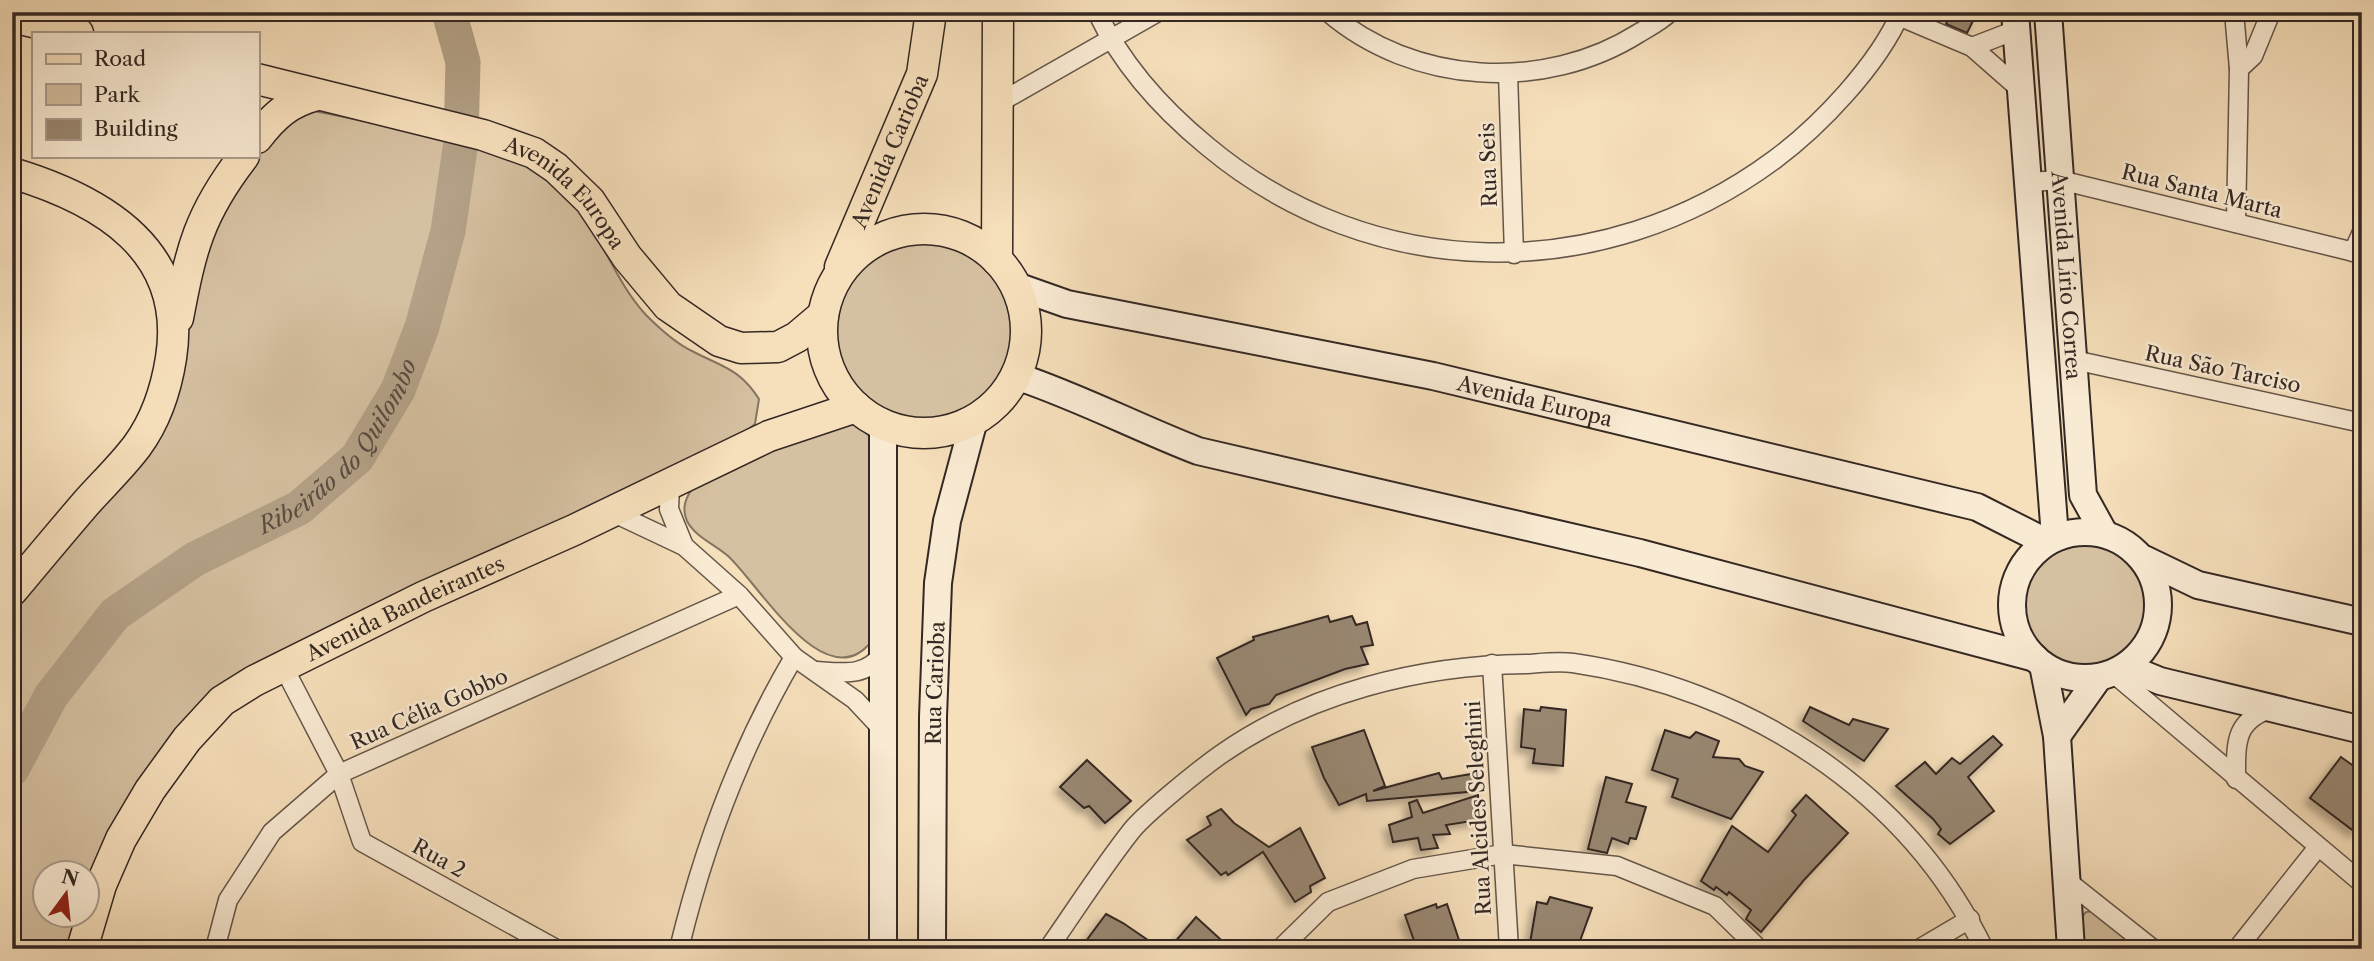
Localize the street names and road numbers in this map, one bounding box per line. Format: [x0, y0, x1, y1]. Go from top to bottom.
street label: Avenida Carioba [845, 69, 933, 233]
street label: Rua Seis [1474, 122, 1502, 208]
street label: Avenida Europa [500, 131, 631, 254]
street label: Rua Santa Marta [2119, 159, 2286, 223]
street label: Avenida Lírio Correa [2047, 169, 2087, 381]
street label: Rua São Tarciso [2143, 340, 2303, 398]
street label: Avenida Europa [1454, 370, 1616, 431]
street label: Avenida Bandeirantes [301, 550, 508, 666]
street label: Rua Carioba [920, 620, 949, 745]
street label: Rua Célia Gobbo [346, 663, 512, 755]
street label: Rua Alcides Seleghini [1460, 700, 1496, 916]
street label: Rua 2 [408, 833, 470, 883]

